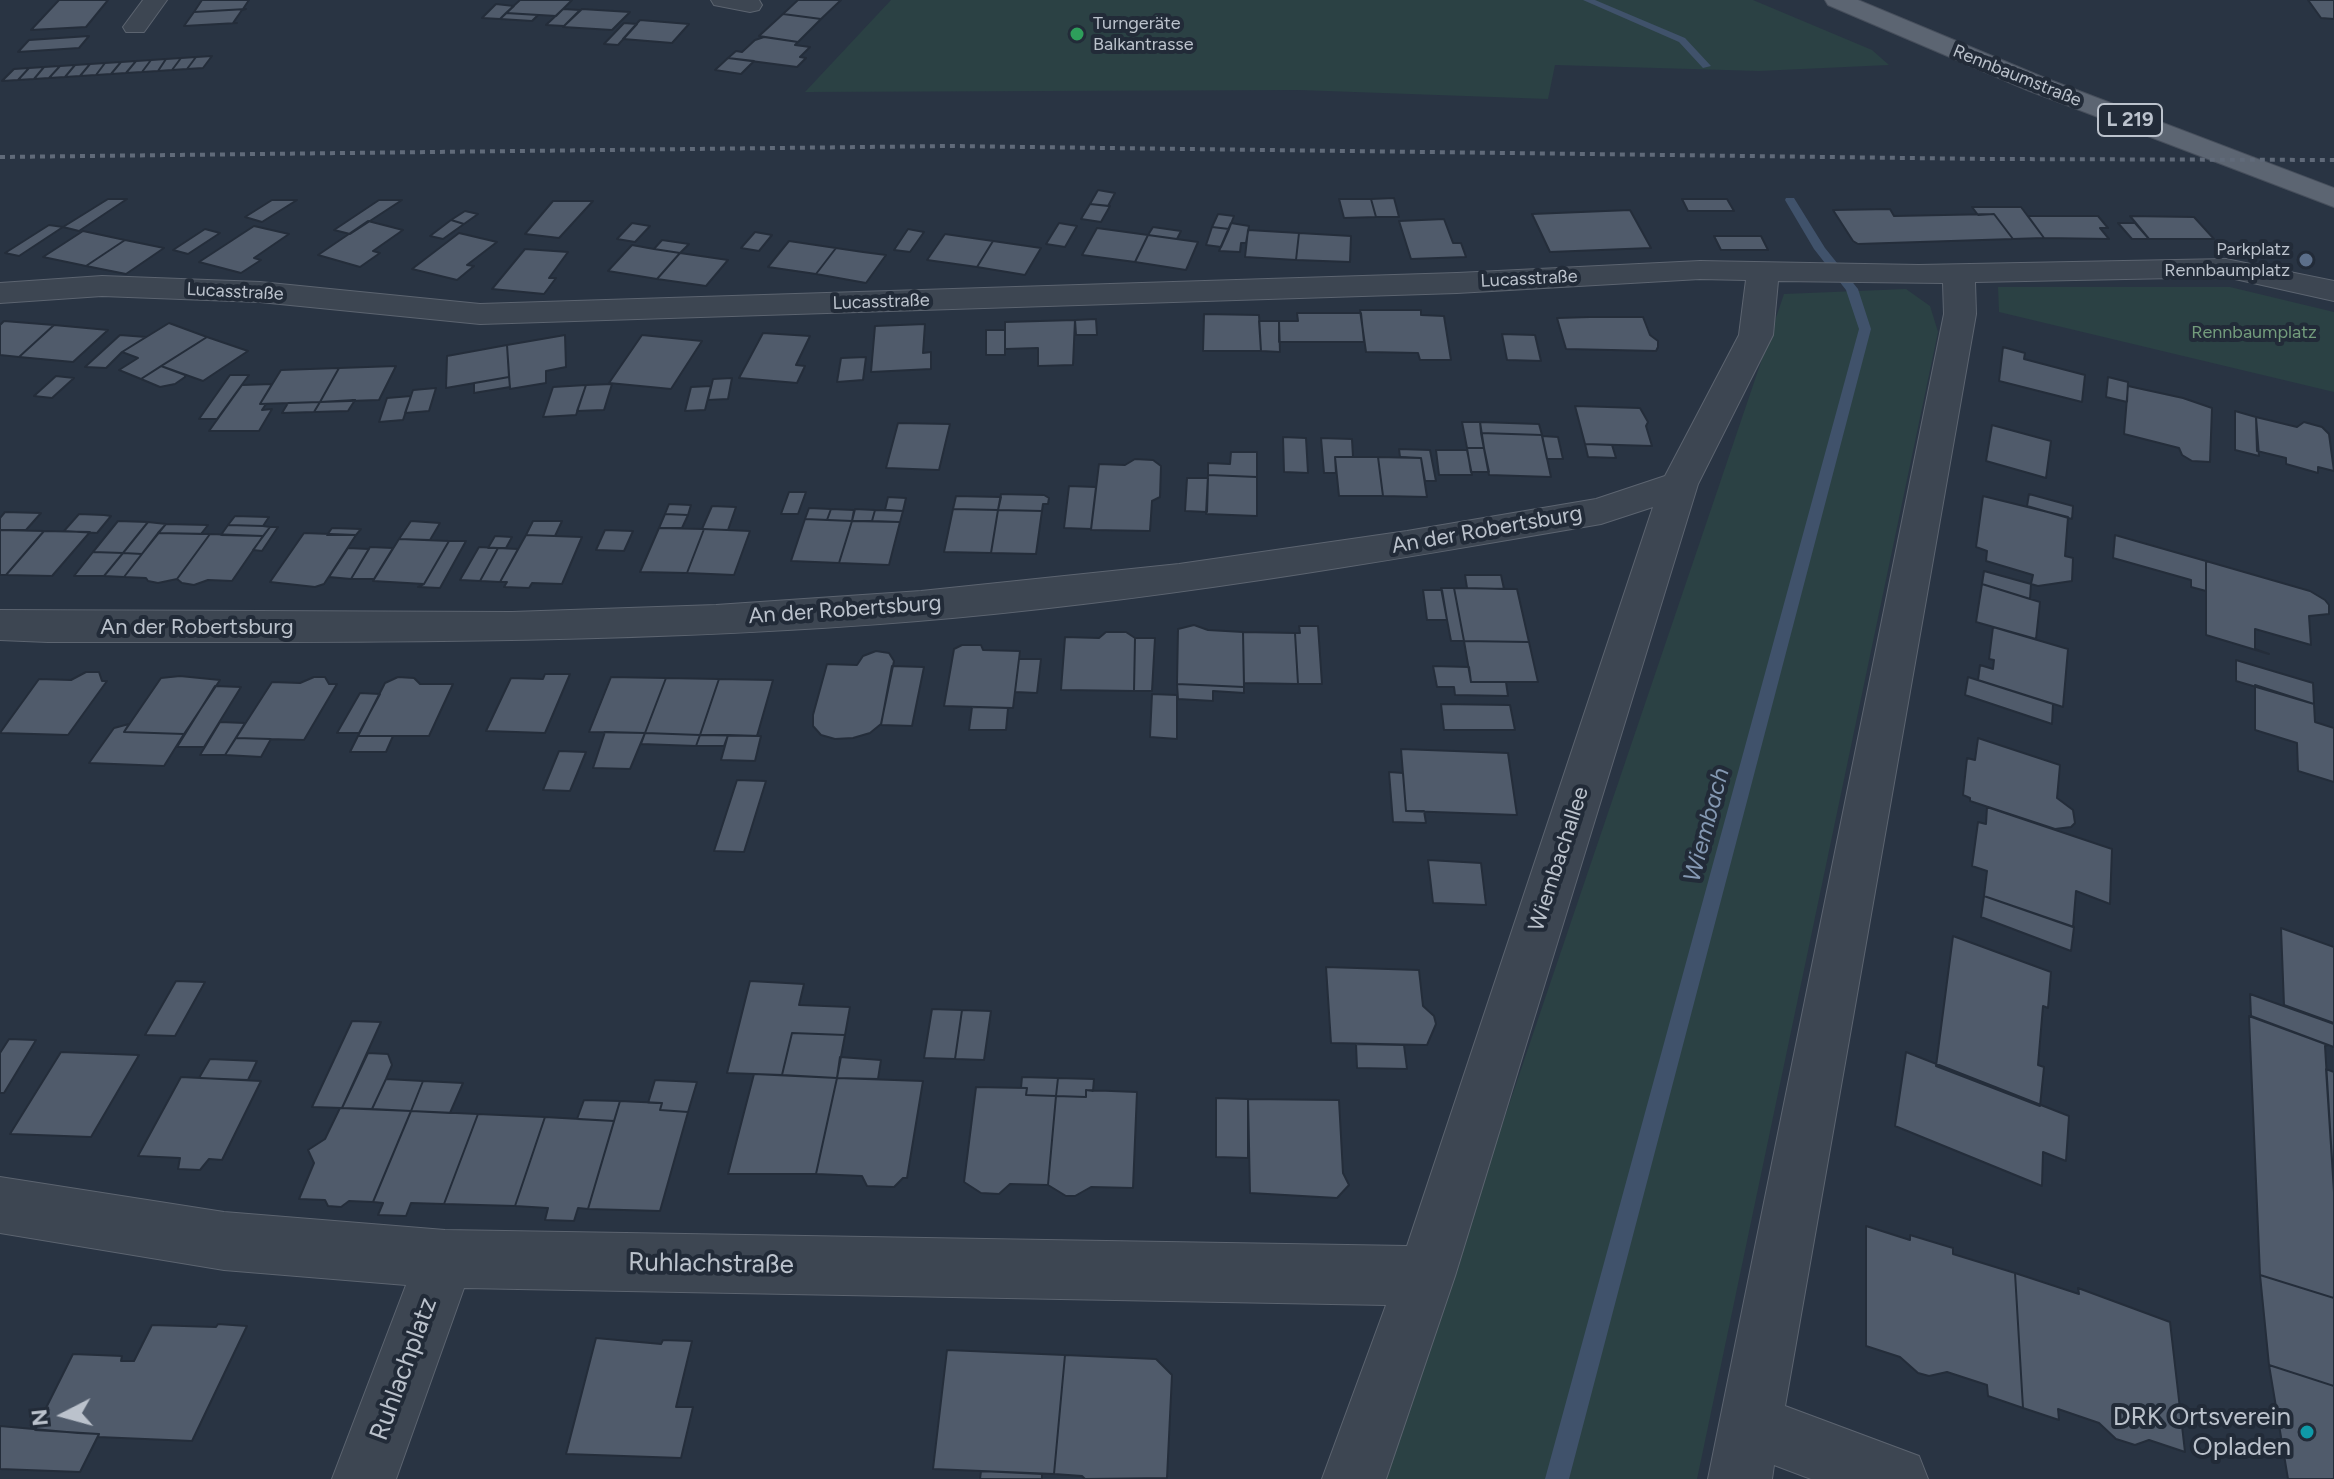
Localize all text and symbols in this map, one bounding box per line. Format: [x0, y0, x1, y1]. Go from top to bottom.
place label: Turngeräte Balkantrasse [1093, 13, 1194, 56]
marker: Turngeräte Balkantrasse [1068, 25, 1086, 43]
street label: Rennbaumstraße [1950, 40, 2084, 112]
road number: L 219 [2098, 104, 2162, 136]
place label: Parkplatz Rennbaumplatz [2164, 239, 2290, 282]
marker: Parkplatz Rennbaumplatz [2297, 251, 2315, 269]
street label: Lucasstraße [1480, 266, 1578, 292]
street label: Lucasstraße [186, 279, 284, 305]
street label: Lucasstraße [832, 290, 930, 314]
park label: Rennbaumplatz [2191, 322, 2317, 344]
street label: An der Robertsburg [1390, 500, 1584, 560]
street label: An der Robertsburg [748, 590, 942, 630]
street label: An der Robertsburg [100, 615, 294, 641]
water label: Wiembach [1678, 765, 1736, 885]
street label: Wiembachallee [1523, 784, 1595, 934]
street label: Ruhlachstraße [628, 1247, 794, 1281]
street label: Ruhlachplatz [364, 1293, 444, 1445]
north arrow [24, 1375, 104, 1455]
place label: DRK Ortsverein Opladen [2113, 1401, 2291, 1462]
text: N [25, 1408, 54, 1427]
marker: DRK Ortsverein Opladen [2298, 1423, 2316, 1441]

